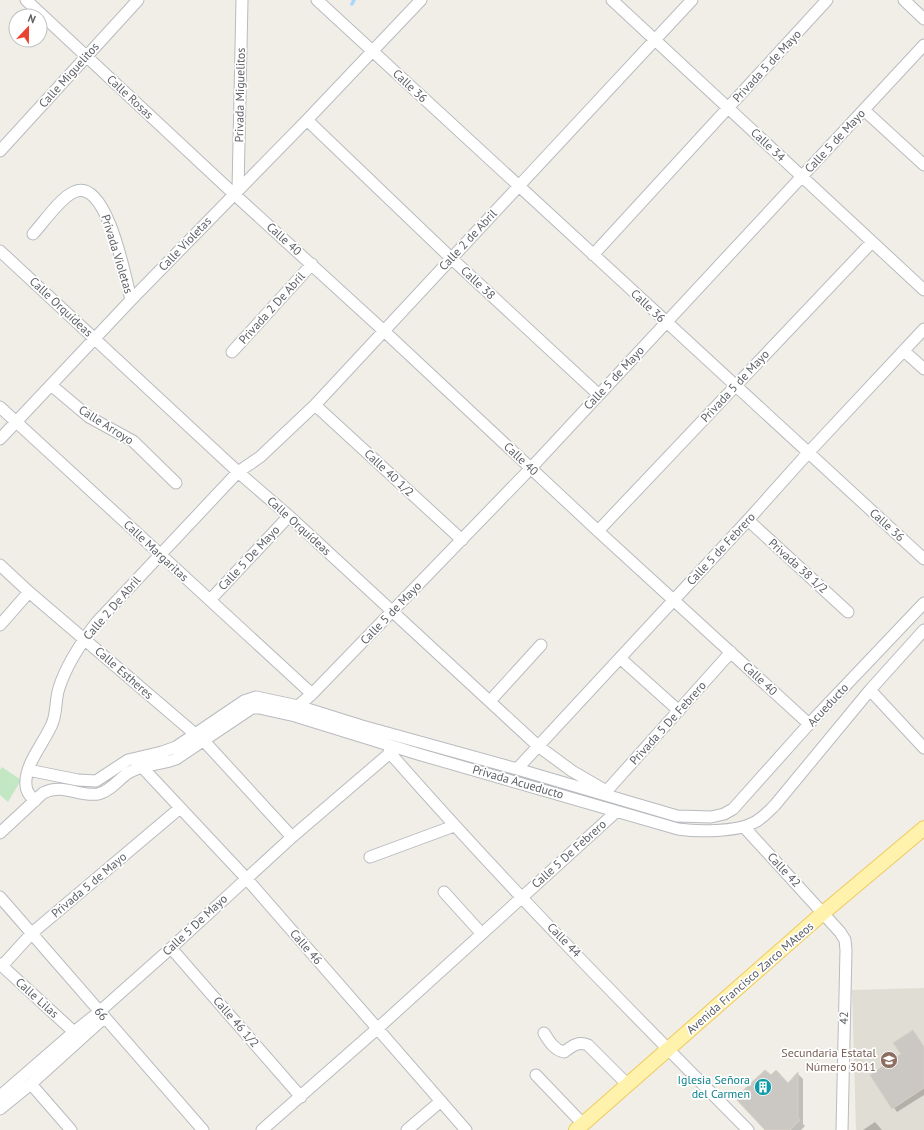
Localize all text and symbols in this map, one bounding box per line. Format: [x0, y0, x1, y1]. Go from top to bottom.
north arrow [8, 8, 48, 48]
text: N [26, 11, 38, 27]
street label: Privada 5 de Mayo [729, 26, 804, 105]
street label: Calle Miguelitos [35, 39, 102, 110]
street label: Privada Miguelitos [231, 47, 248, 143]
street label: Calle 36 [390, 66, 431, 105]
street label: Calle Rosas [104, 71, 157, 122]
street label: Calle 5 de Mayo [801, 106, 868, 176]
street label: Calle 34 [748, 125, 789, 165]
street label: Calle 2 de Abril [435, 206, 500, 273]
street label: Privada Violetas [98, 213, 137, 295]
street label: Calle Violetas [155, 213, 214, 274]
street label: Calle 40 [264, 219, 305, 259]
street label: Calle 38 [458, 263, 499, 302]
street label: Privada 2 De Abril [235, 268, 308, 347]
street label: Calle Orquídeas [27, 274, 96, 340]
street label: Calle 36 [628, 286, 669, 325]
street label: Calle 5 de Mayo [580, 343, 647, 413]
street label: Privada 5 de Mayo [697, 346, 772, 425]
street label: Calle Arroyo [76, 402, 136, 447]
street label: Calle 40 [501, 439, 542, 479]
street label: Calle 40 1/2 [361, 446, 417, 499]
street label: Calle Orquídeas [264, 493, 334, 558]
street label: Calle 36 [867, 505, 908, 544]
street label: Calle 5 de Febrero [683, 509, 758, 588]
street label: Calle Margaritas [121, 517, 192, 584]
street label: Calle 5 De Mayo [215, 522, 282, 593]
street label: Privada 38 1/2 [766, 535, 831, 596]
street label: Calle 2 De Abril [80, 572, 144, 643]
street label: Calle 5 de Mayo [357, 578, 424, 647]
street label: Calle Estheres [92, 643, 157, 702]
street label: Calle 40 [740, 659, 781, 699]
street label: Privada 5 De Febrero [626, 678, 709, 768]
street label: Acueducto [804, 680, 851, 729]
street label: Privada Acueducto [471, 761, 565, 802]
street label: Calle 5 De Febrero [528, 816, 609, 891]
street label: Privada 5 de Mayo [48, 849, 129, 921]
street label: Calle 42 [765, 849, 804, 890]
street label: Calle 5 De Mayo [159, 891, 230, 958]
street label: Avenida Francisco Zarco MAteos [683, 918, 816, 1037]
street label: Calle 44 [544, 919, 585, 960]
street label: Calle 46 [287, 926, 326, 967]
street label: Calle Lilas [13, 974, 62, 1021]
street label: Calle 46 1/2 [210, 993, 263, 1050]
street label: 66 [91, 1004, 111, 1024]
street label: 42 [836, 1011, 851, 1025]
place label: Secundaria Estatal Número 3011 [781, 1045, 876, 1074]
school or university icon: Secundaria Estatal Número 3011 [879, 1050, 899, 1070]
place label: Iglesia Señora del Carmen [678, 1072, 750, 1101]
building icon: Iglesia Señora del Carmen [753, 1077, 773, 1097]

